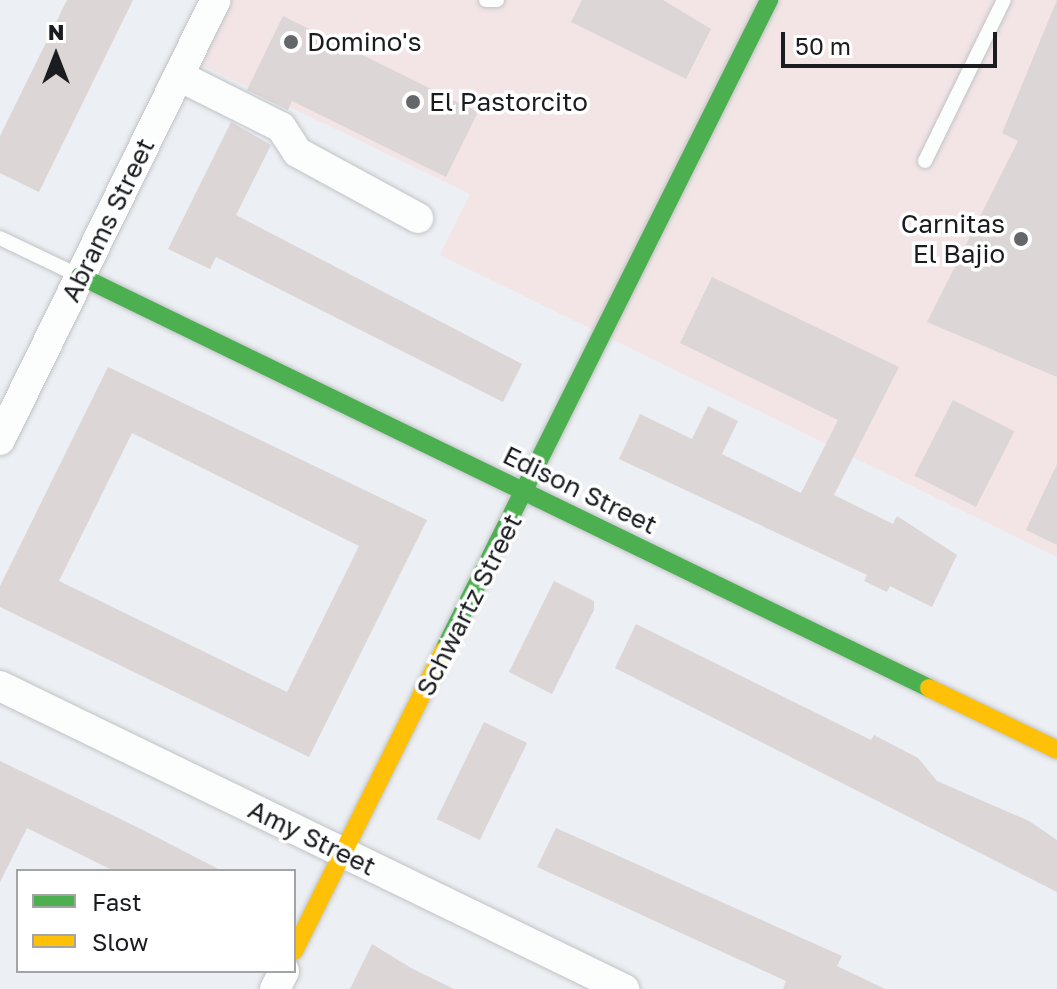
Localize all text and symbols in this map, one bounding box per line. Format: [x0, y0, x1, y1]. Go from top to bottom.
north arrow [16, 16, 96, 96]
scale bar [785, 16, 1001, 66]
text: N [48, 18, 64, 45]
place label: Domino's [307, 26, 422, 58]
text: 50 m [795, 31, 851, 60]
marker: Domino's [282, 33, 300, 51]
place label: El Pastorcito [429, 86, 588, 118]
marker: El Pastorcito [404, 93, 422, 111]
street label: Abrams Street [55, 133, 161, 307]
place label: Carnitas El Bajio [901, 208, 1005, 270]
marker: Carnitas El Bajio [1012, 230, 1030, 248]
street label: Edison Street [498, 439, 662, 541]
street label: Schwartz Street [410, 509, 528, 701]
street label: Amy Street [243, 794, 381, 882]
legend [16, 869, 296, 973]
text: Fast [92, 887, 142, 916]
text: Slow [92, 927, 148, 956]

